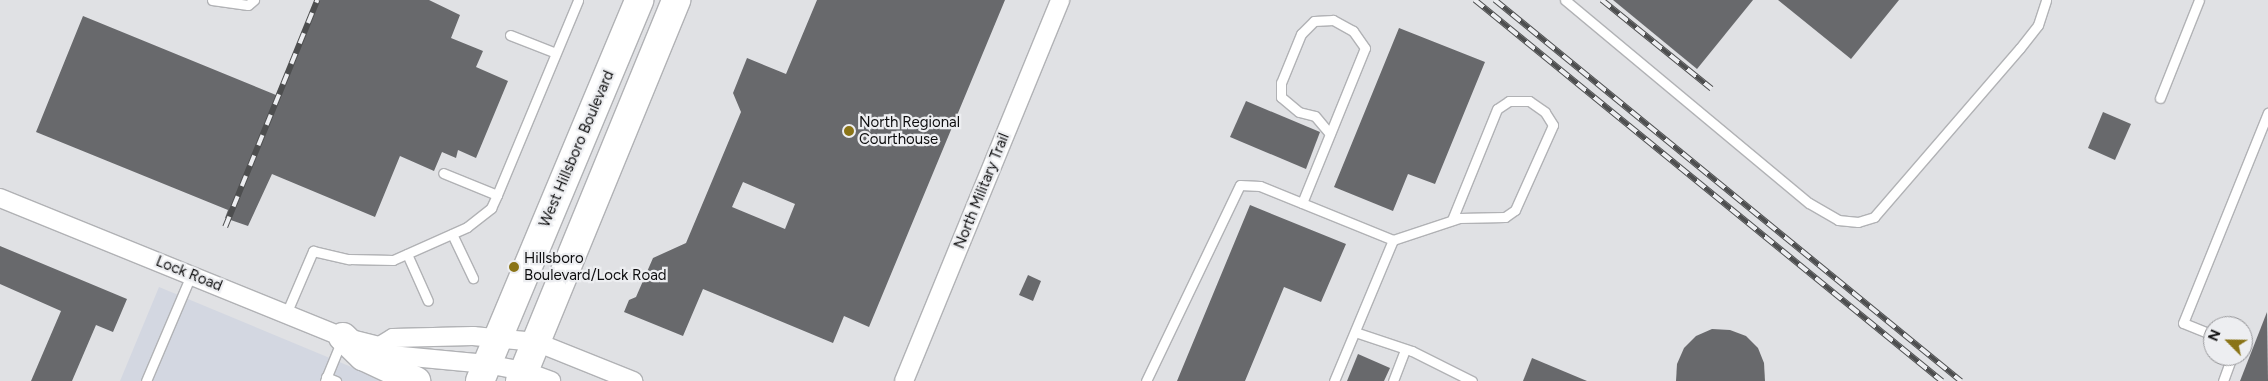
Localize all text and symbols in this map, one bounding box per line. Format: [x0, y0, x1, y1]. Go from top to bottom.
street label: West Hillsboro Boulevard [536, 68, 618, 230]
place label: North Regional Courthouse [859, 113, 960, 148]
marker: North Regional Courthouse [843, 125, 855, 137]
street label: North Military Trail [951, 131, 1013, 251]
place label: Hillsboro Boulevard/Lock Road [524, 249, 667, 284]
street label: Lock Road [153, 253, 225, 295]
marker: Hillsboro Boulevard/Lock Road [508, 261, 520, 273]
north arrow [2203, 316, 2253, 366]
text: N [2205, 327, 2225, 344]

